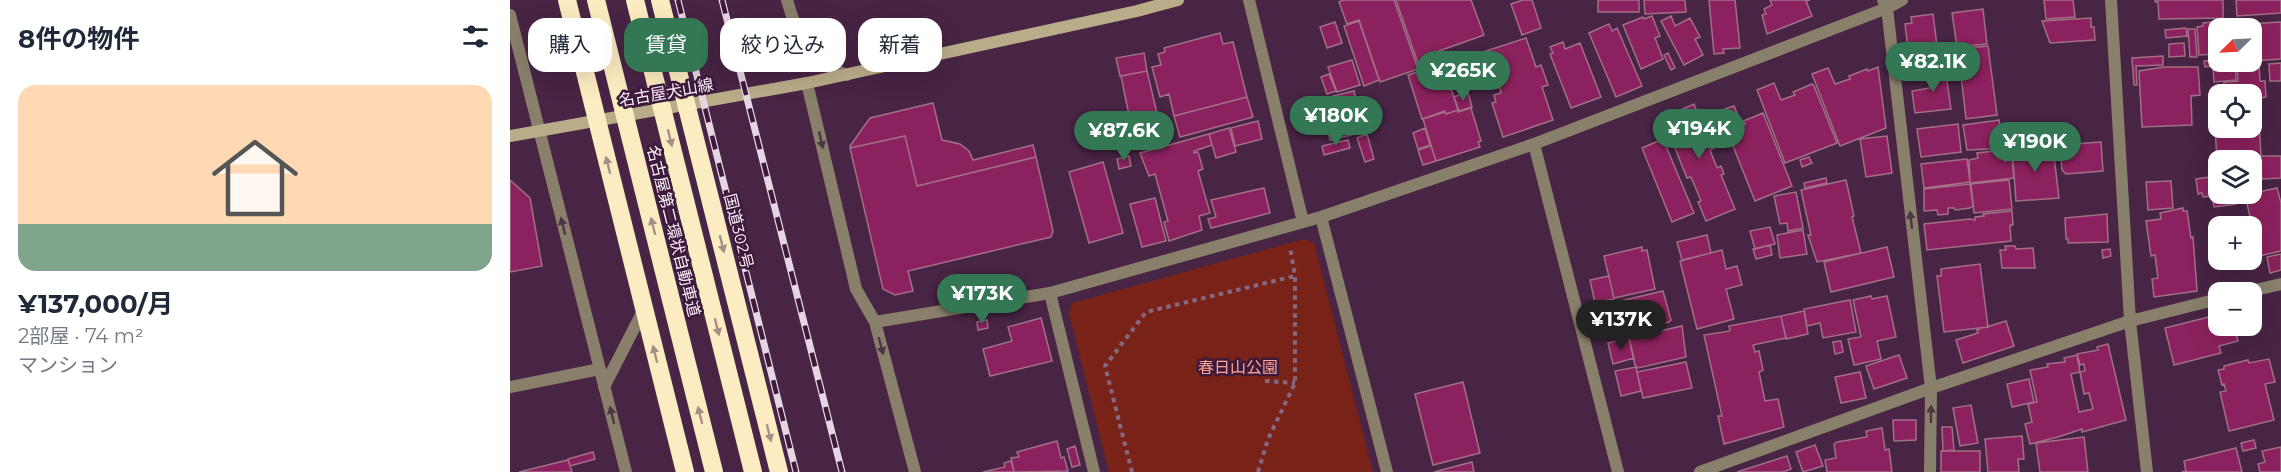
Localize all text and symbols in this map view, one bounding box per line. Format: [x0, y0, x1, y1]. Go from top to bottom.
chip: 購入 [528, 18, 612, 72]
chip: 賃貸 [624, 18, 708, 72]
chip: 絞り込み [720, 18, 846, 72]
chip: 新着 [858, 18, 942, 72]
north arrow [2208, 18, 2262, 72]
map controls [2208, 18, 2262, 336]
icon: filters [459, 20, 492, 53]
text: 8件の物件 [18, 23, 139, 55]
pin: ¥82.1K [1884, 42, 1982, 93]
text: ¥82.1K [1899, 49, 1967, 73]
pin: ¥265K [1421, 51, 1505, 102]
text: ¥265K [1430, 58, 1496, 82]
street label: 名古屋犬山線 [617, 75, 715, 110]
button: locate [2208, 84, 2262, 138]
pin: ¥180K [1294, 96, 1378, 147]
text: ¥180K [1304, 103, 1368, 127]
pin: ¥194K [1657, 109, 1741, 160]
pin: ¥87.6K [1075, 111, 1173, 162]
text: ¥194K [1667, 116, 1731, 140]
text: ¥87.6K [1088, 118, 1160, 142]
pin: ¥190K [1993, 122, 2077, 173]
icon: home [201, 124, 309, 232]
one-way arrow [665, 129, 675, 147]
text: ¥190K [2003, 129, 2067, 153]
one-way arrow [816, 131, 826, 149]
street label: 名古屋第二環状自動車道 [643, 143, 704, 319]
button: layers [2208, 150, 2262, 204]
one-way arrow [603, 156, 613, 174]
street label: 国道302号 [720, 192, 757, 271]
one-way arrow [1907, 210, 1916, 229]
button: + [2208, 216, 2262, 270]
one-way arrow [558, 217, 568, 236]
one-way arrow [647, 217, 657, 235]
one-way arrow [717, 235, 727, 253]
pin: ¥173K [940, 274, 1024, 325]
text: ¥173K [951, 281, 1013, 305]
button: − [2208, 282, 2262, 336]
text: ¥137,000/月 [18, 288, 173, 320]
pin: ¥137K [1579, 300, 1663, 351]
text: ¥137K [1590, 307, 1652, 331]
one-way arrow [712, 318, 722, 337]
text: 2部屋 · 74 m² [18, 324, 144, 348]
one-way arrow [877, 337, 887, 355]
one-way arrow [650, 345, 659, 363]
text: マンション [18, 353, 118, 377]
park label: 春日山公園 [1198, 358, 1278, 377]
one-way arrow [1926, 404, 1935, 423]
one-way arrow [606, 406, 616, 424]
one-way arrow [695, 406, 704, 424]
one-way arrow [765, 424, 775, 442]

